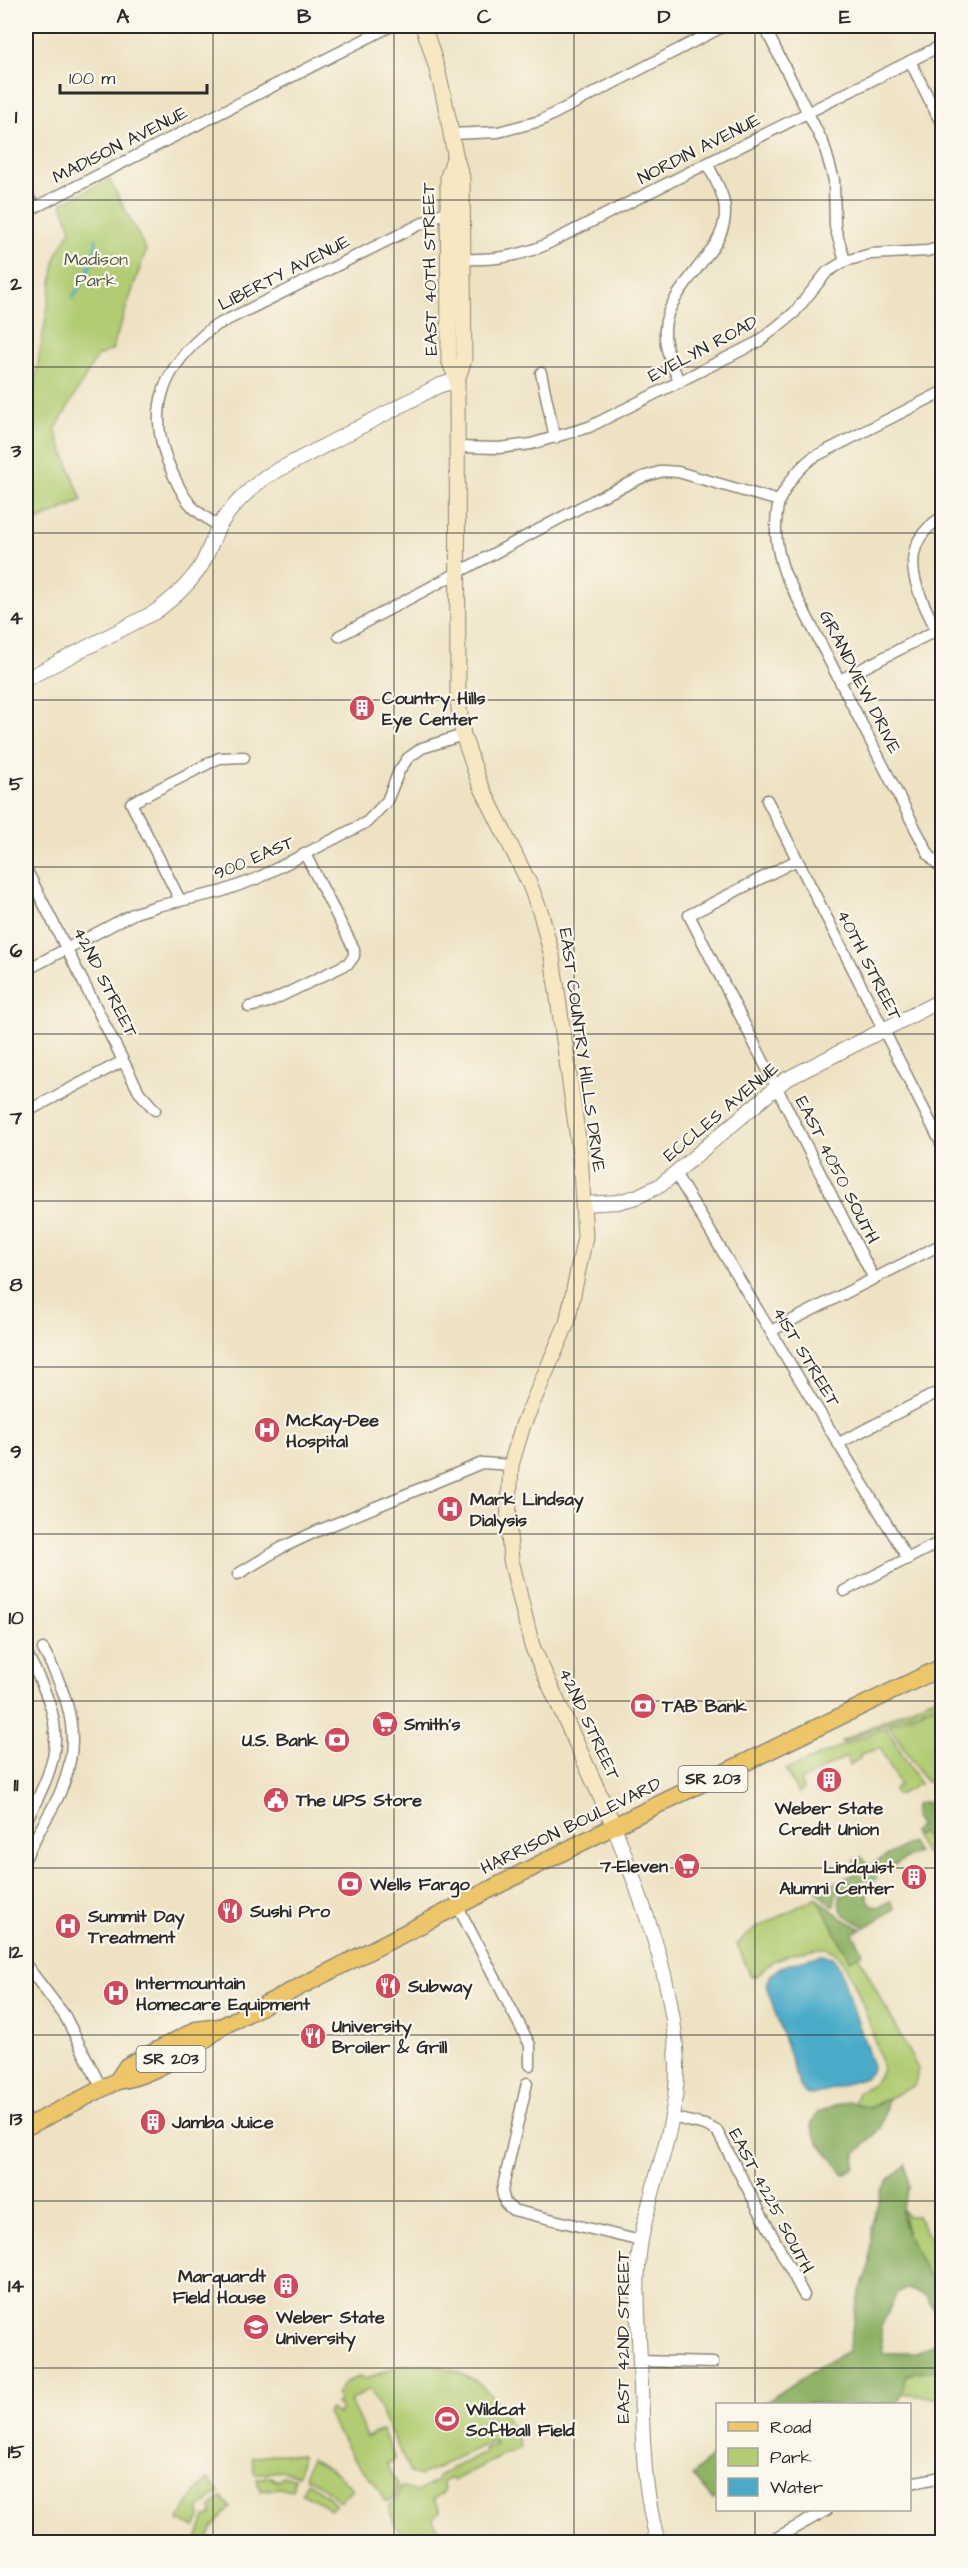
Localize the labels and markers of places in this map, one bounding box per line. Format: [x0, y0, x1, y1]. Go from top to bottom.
place label: Country Hills Eye Center [382, 686, 486, 733]
building icon: Country Hills Eye Center [347, 693, 377, 723]
place label: McKay-Dee Hospital [286, 1408, 379, 1454]
hospital icon: McKay-Dee Hospital [252, 1415, 282, 1445]
place label: Mark Lindsay Dialysis [470, 1487, 584, 1534]
hospital icon: Mark Lindsay Dialysis [435, 1494, 465, 1524]
bank icon: TAB Bank [628, 1691, 658, 1721]
place label: TAB Bank [661, 1694, 748, 1719]
supermarket icon: Smith's [370, 1709, 400, 1739]
place label: Smith's [403, 1712, 460, 1737]
bank icon: U.S. Bank [322, 1725, 352, 1755]
place label: U.S. Bank [242, 1728, 319, 1753]
building icon: Weber State Credit Union [814, 1765, 844, 1795]
public building icon: The UPS Store [261, 1785, 291, 1815]
place label: The UPS Store [295, 1788, 422, 1813]
place label: Weber State Credit Union [774, 1796, 884, 1842]
supermarket icon: 7-Eleven [672, 1851, 702, 1881]
place label: 7-Eleven [599, 1854, 668, 1879]
place label: Lindquist Alumni Center [779, 1855, 895, 1901]
building icon: Lindquist Alumni Center [899, 1862, 929, 1892]
bank icon: Wells Fargo [335, 1869, 365, 1899]
place label: Wells Fargo [369, 1872, 470, 1898]
restaurant icon: Sushi Pro [215, 1896, 245, 1926]
place label: Sushi Pro [249, 1899, 331, 1924]
place label: Summit Day Treatment [87, 1904, 185, 1950]
hospital icon: Summit Day Treatment [53, 1911, 83, 1941]
place label: Intermountain Homecare Equipment [136, 1971, 311, 2017]
restaurant icon: Subway [373, 1971, 403, 2001]
place label: Subway [407, 1974, 473, 2000]
hospital icon: Intermountain Homecare Equipment [101, 1978, 131, 2008]
place label: University Broiler & Grill [332, 2014, 448, 2060]
restaurant icon: University Broiler & Grill [298, 2021, 328, 2051]
building icon: Jamba Juice [138, 2107, 168, 2137]
place label: Jamba Juice [171, 2110, 274, 2135]
place label: Marquardt Field House [173, 2264, 267, 2310]
building icon: Marquardt Field House [271, 2271, 301, 2301]
place label: Weber State University [275, 2305, 385, 2352]
school or university icon: Weber State University [241, 2312, 271, 2342]
place label: Wildcat Softball Field [465, 2397, 576, 2443]
sports icon: Wildcat Softball Field [432, 2404, 462, 2434]

